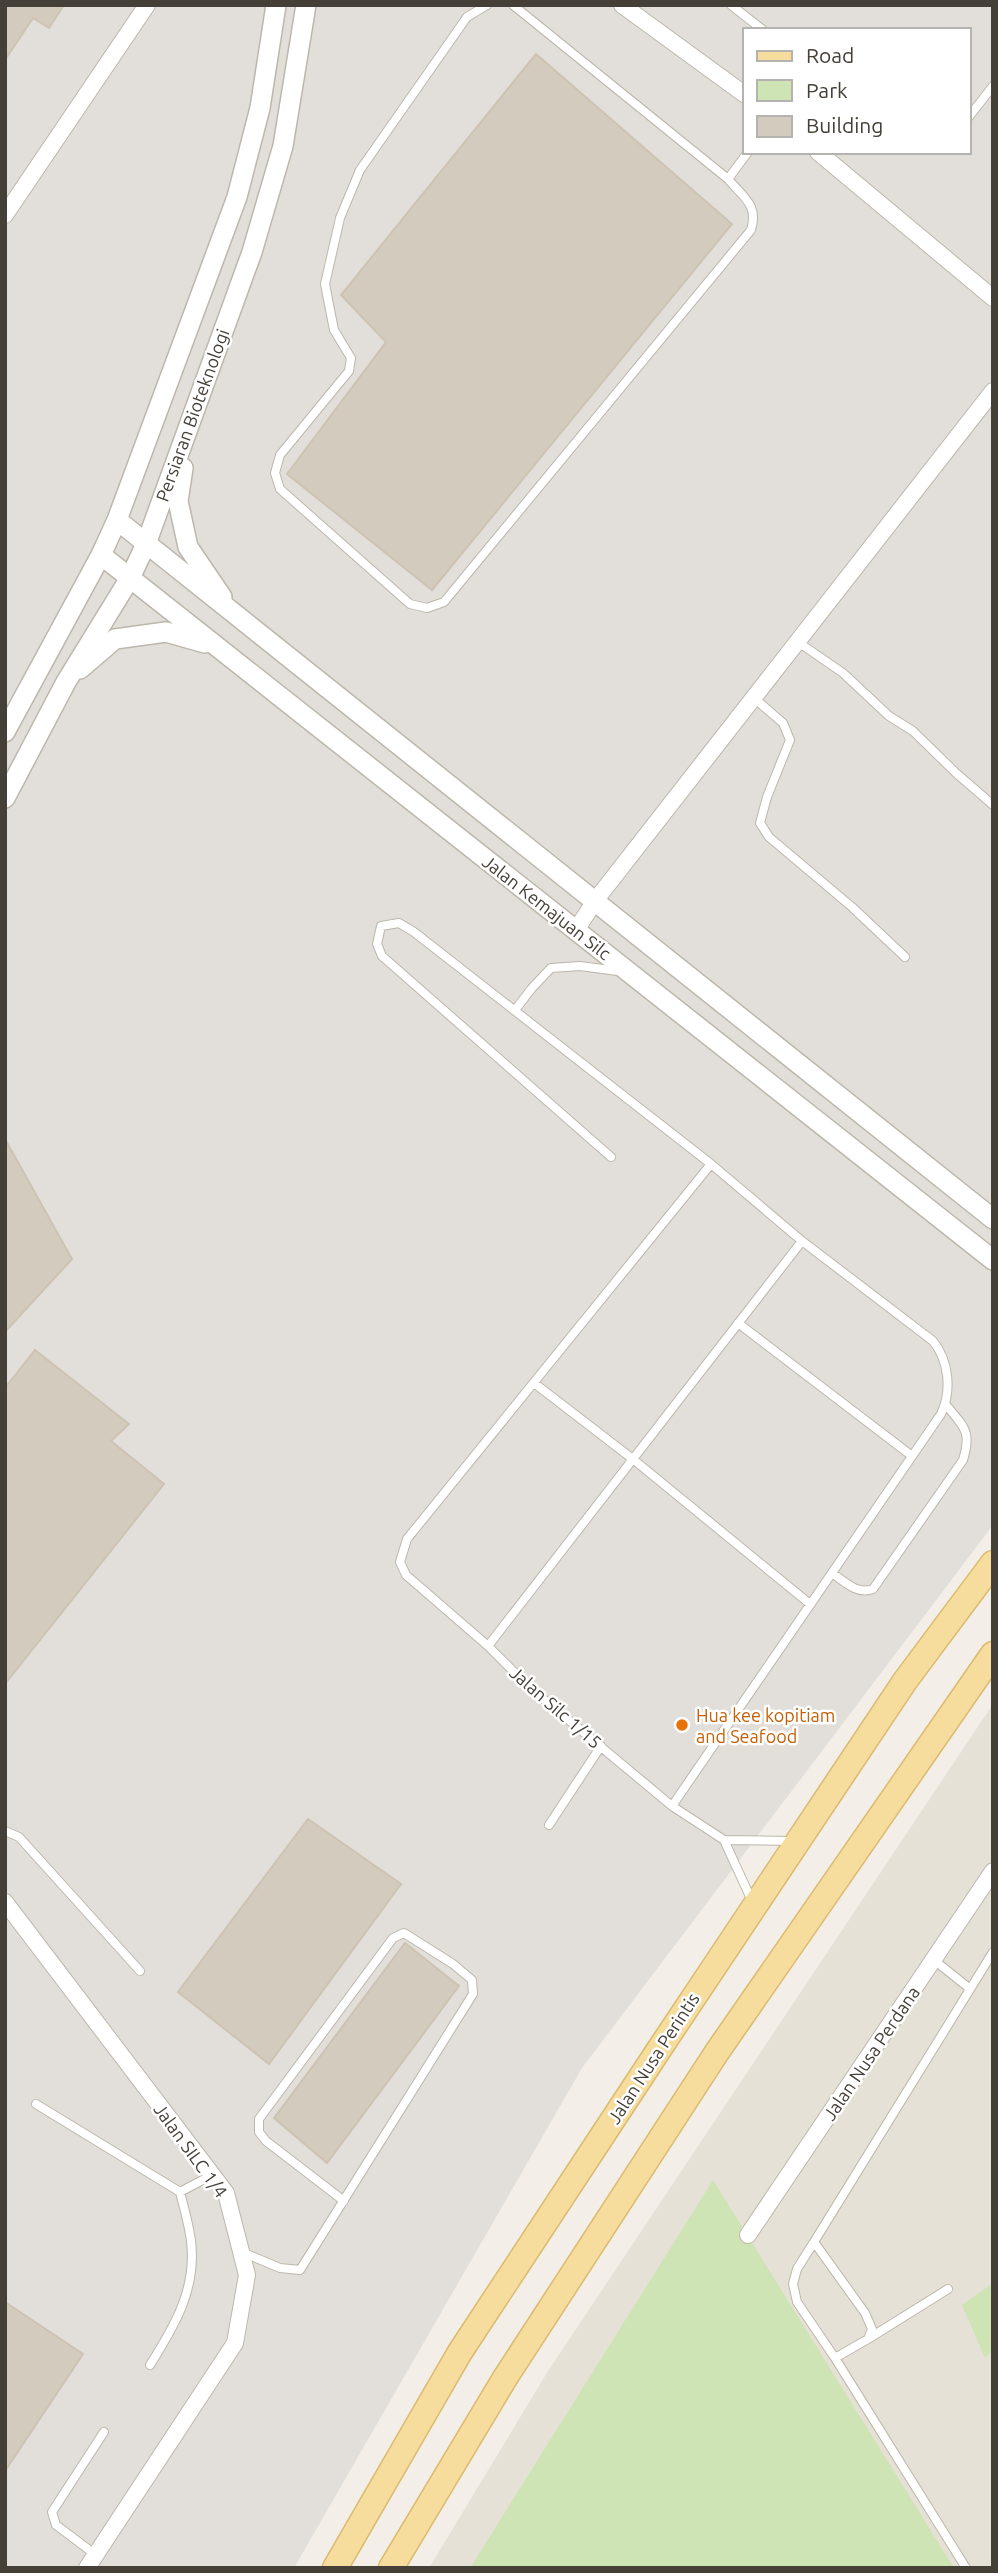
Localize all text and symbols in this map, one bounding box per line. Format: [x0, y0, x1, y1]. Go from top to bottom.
legend [743, 28, 970, 154]
text: Road [806, 43, 854, 67]
text: Park [806, 78, 848, 102]
text: Building [806, 113, 883, 137]
street label: Persiaran Bioteknologi [151, 326, 233, 504]
street label: Jalan Kemajuan Silc [479, 851, 615, 963]
street label: Jalan Silc 1/15 [506, 1662, 606, 1752]
place label: Hua kee kopitiam and Seafood [696, 1705, 835, 1746]
marker: Hua kee kopitiam and Seafood [674, 1717, 690, 1733]
street label: Jalan Nusa Perdana [819, 1982, 923, 2124]
street label: Jalan Nusa Perintis [603, 1989, 703, 2127]
street label: Jalan SILC 1/4 [150, 2099, 232, 2201]

